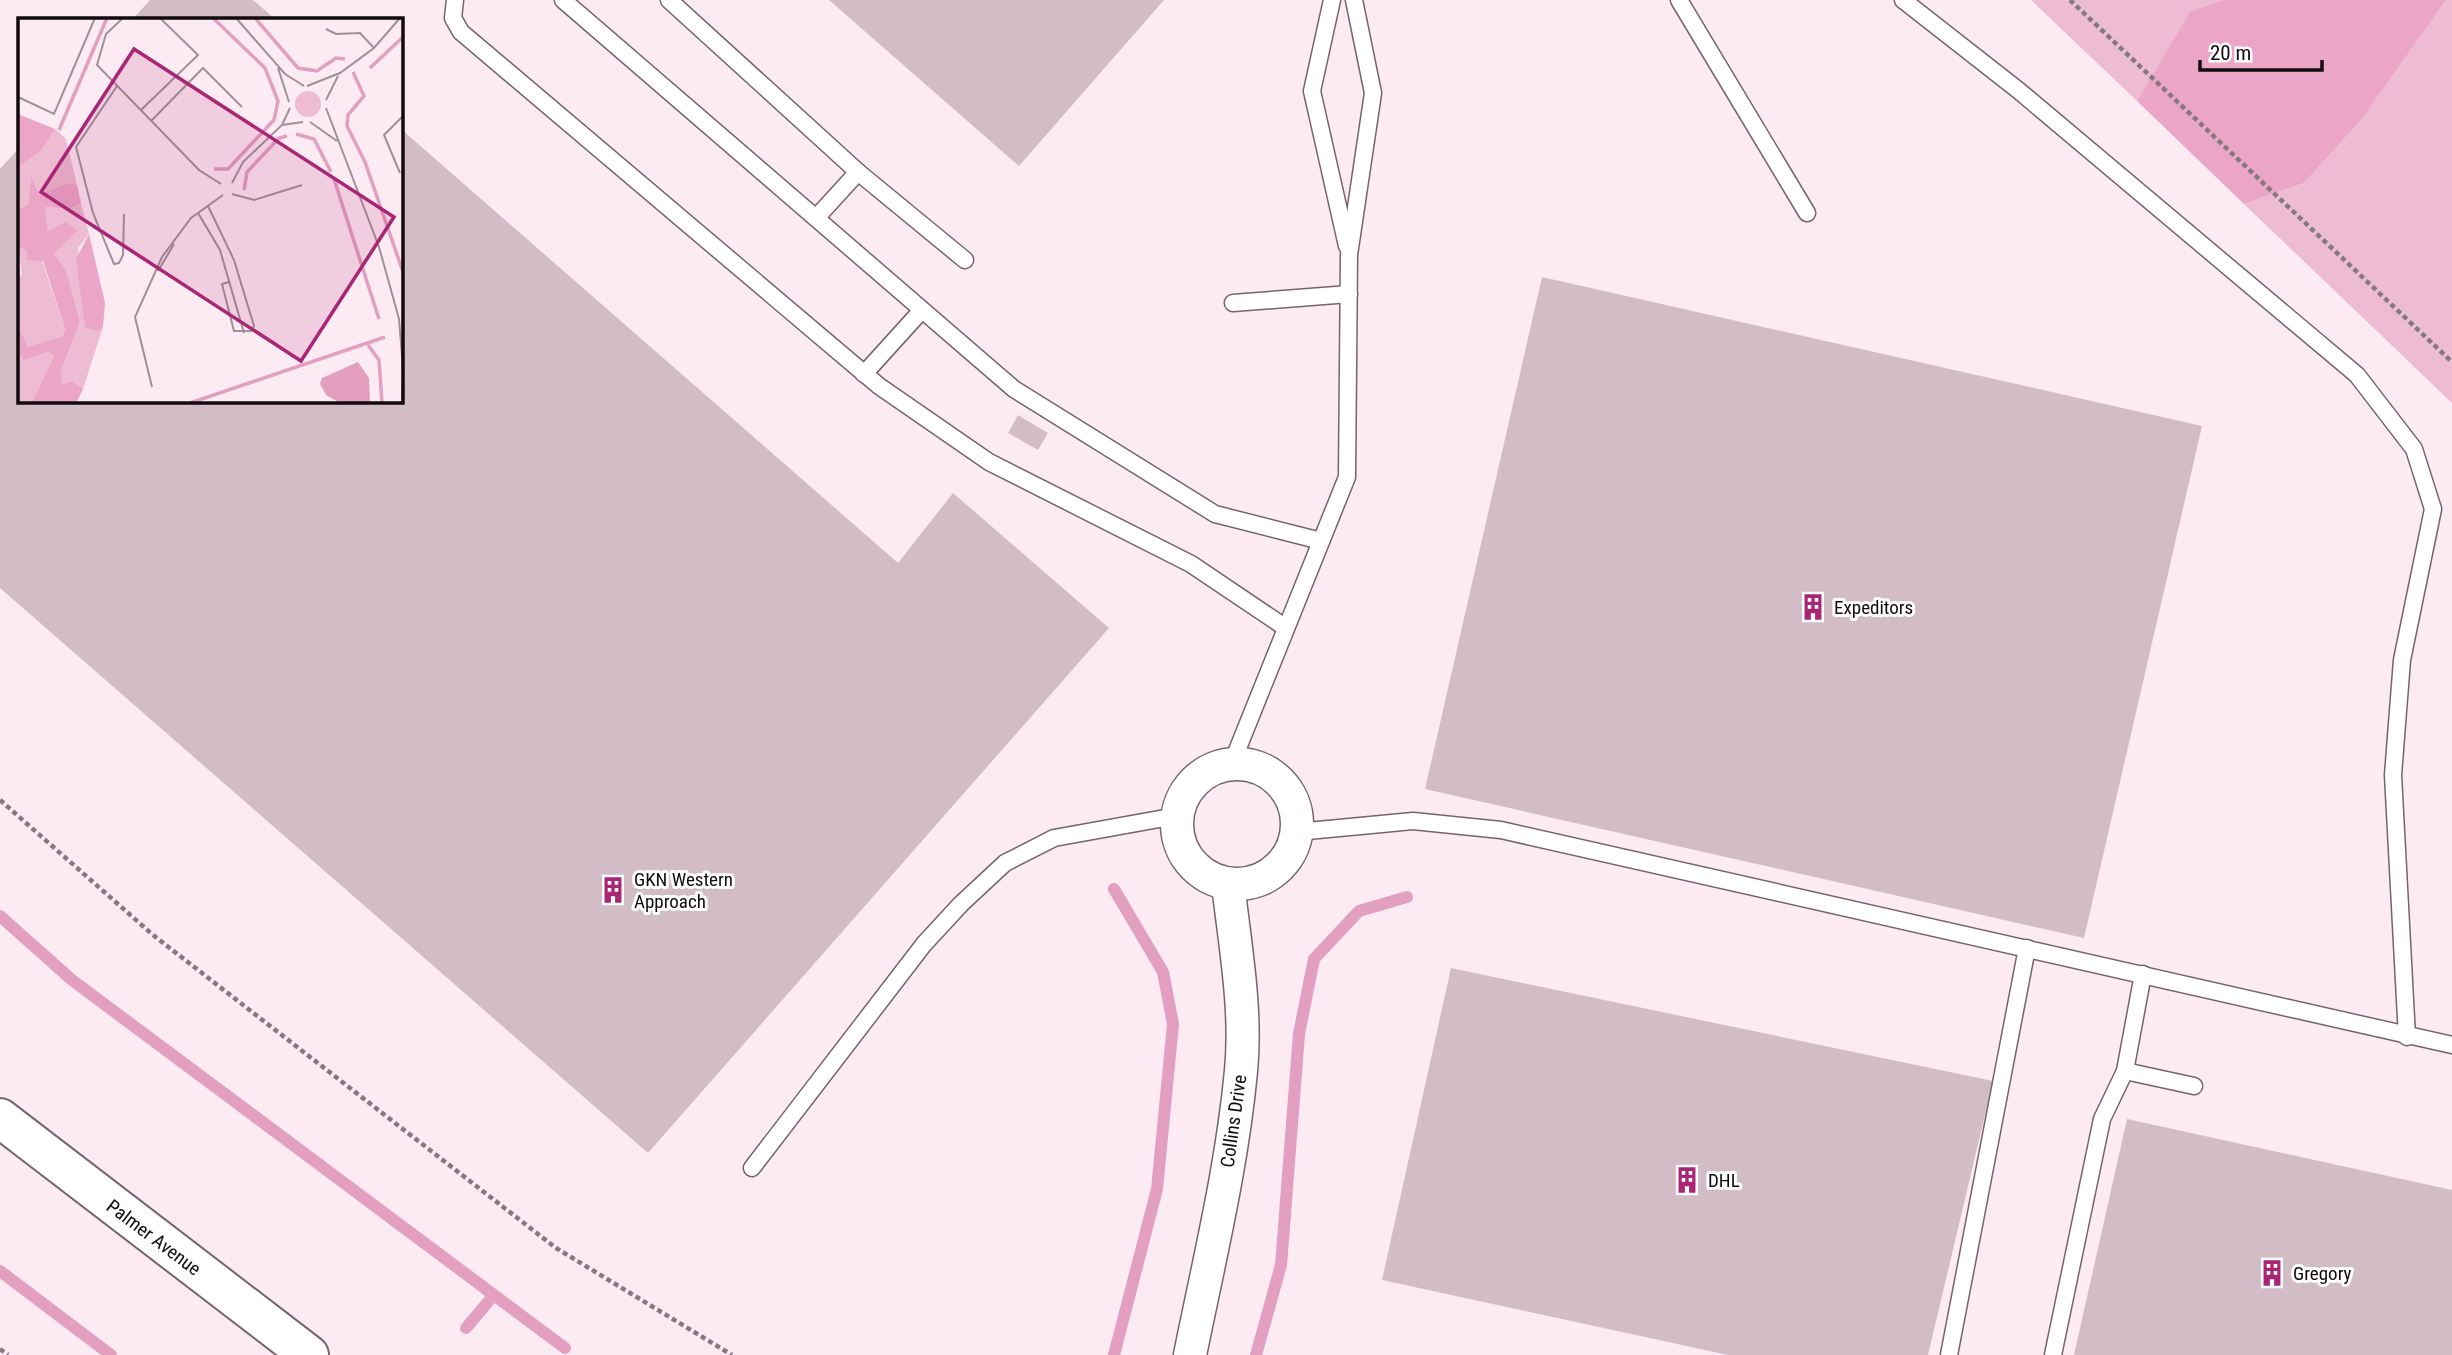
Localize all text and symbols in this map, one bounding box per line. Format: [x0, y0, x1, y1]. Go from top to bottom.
inset map [18, 18, 402, 402]
scale bar [2200, 28, 2322, 72]
text: 20 m [2210, 41, 2251, 65]
building icon: Expeditors [1798, 592, 1828, 622]
place label: Expeditors [1834, 596, 1913, 619]
place label: GKN Western Approach [634, 868, 733, 913]
building icon: GKN Western Approach [598, 875, 628, 905]
street label: Collins Drive [1216, 1073, 1251, 1169]
building icon: DHL [1672, 1165, 1702, 1195]
place label: DHL [1708, 1169, 1740, 1192]
street label: Palmer Avenue [102, 1195, 205, 1280]
building icon: Gregory [2257, 1258, 2287, 1288]
place label: Gregory [2293, 1262, 2352, 1285]

